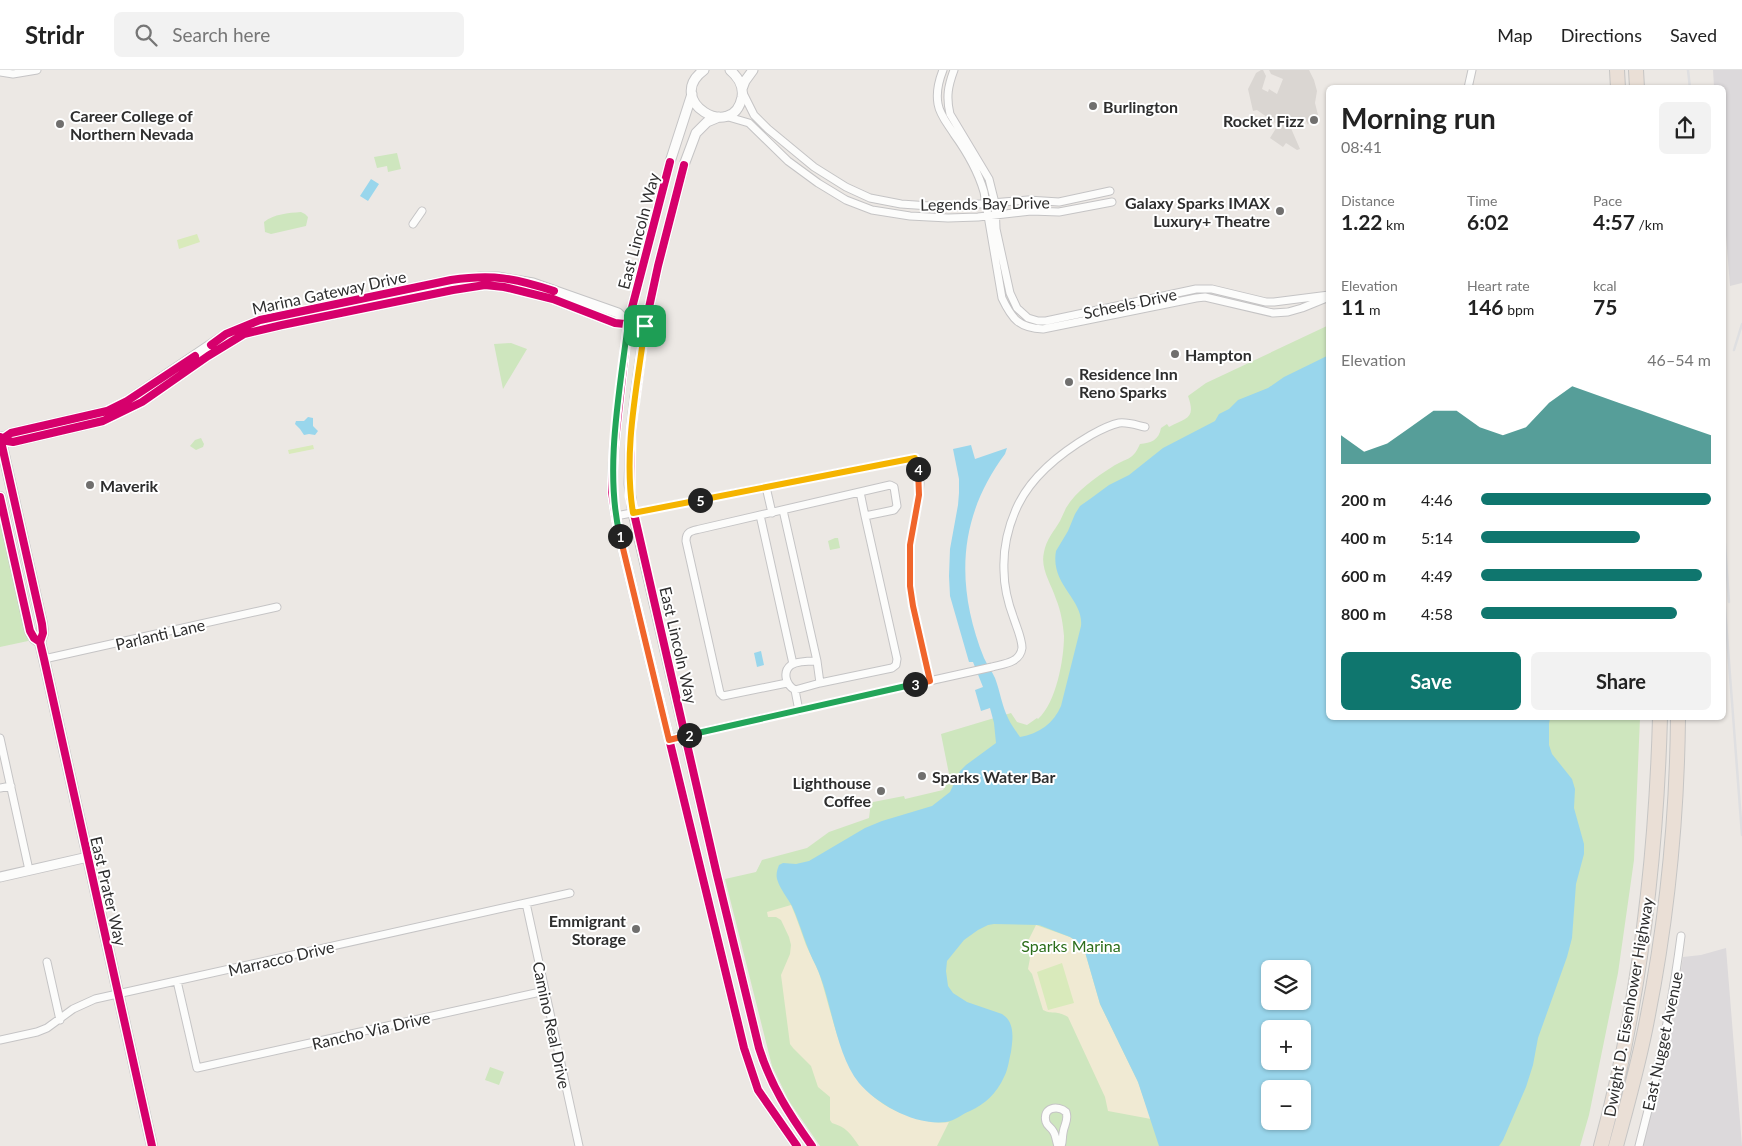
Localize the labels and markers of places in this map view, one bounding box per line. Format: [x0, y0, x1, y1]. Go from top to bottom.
place label: Burlington [1103, 97, 1178, 116]
marker: Burlington [1087, 100, 1099, 112]
place label: Career College of Northern Nevada [70, 106, 194, 143]
place label: Rocket Fizz [1223, 111, 1304, 130]
marker: Rocket Fizz [1308, 114, 1320, 126]
marker: Career College of Northern Nevada [54, 118, 66, 130]
place label: Galaxy Sparks IMAX Luxury+ Theatre [1125, 193, 1270, 230]
marker: Galaxy Sparks IMAX Luxury+ Theatre [1274, 205, 1286, 217]
pin [624, 305, 666, 347]
place label: Hampton [1185, 345, 1252, 364]
marker: Hampton [1169, 348, 1181, 360]
place label: Residence Inn Reno Sparks [1079, 364, 1178, 401]
marker: Residence Inn Reno Sparks [1063, 376, 1075, 388]
pin: 4 [906, 456, 930, 482]
place label: Maverik [100, 476, 159, 495]
marker: Maverik [84, 479, 96, 491]
pin: 5 [688, 488, 712, 512]
pin: 1 [608, 524, 632, 548]
pin: 3 [902, 672, 928, 696]
pin: 2 [676, 722, 702, 748]
place label: Sparks Water Bar [932, 767, 1055, 786]
marker: Sparks Water Bar [916, 770, 928, 782]
place label: Lighthouse Coffee [792, 773, 871, 810]
marker: Lighthouse Coffee [875, 785, 887, 797]
place label: Emmigrant Storage [549, 911, 626, 948]
marker: Emmigrant Storage [630, 923, 642, 935]

